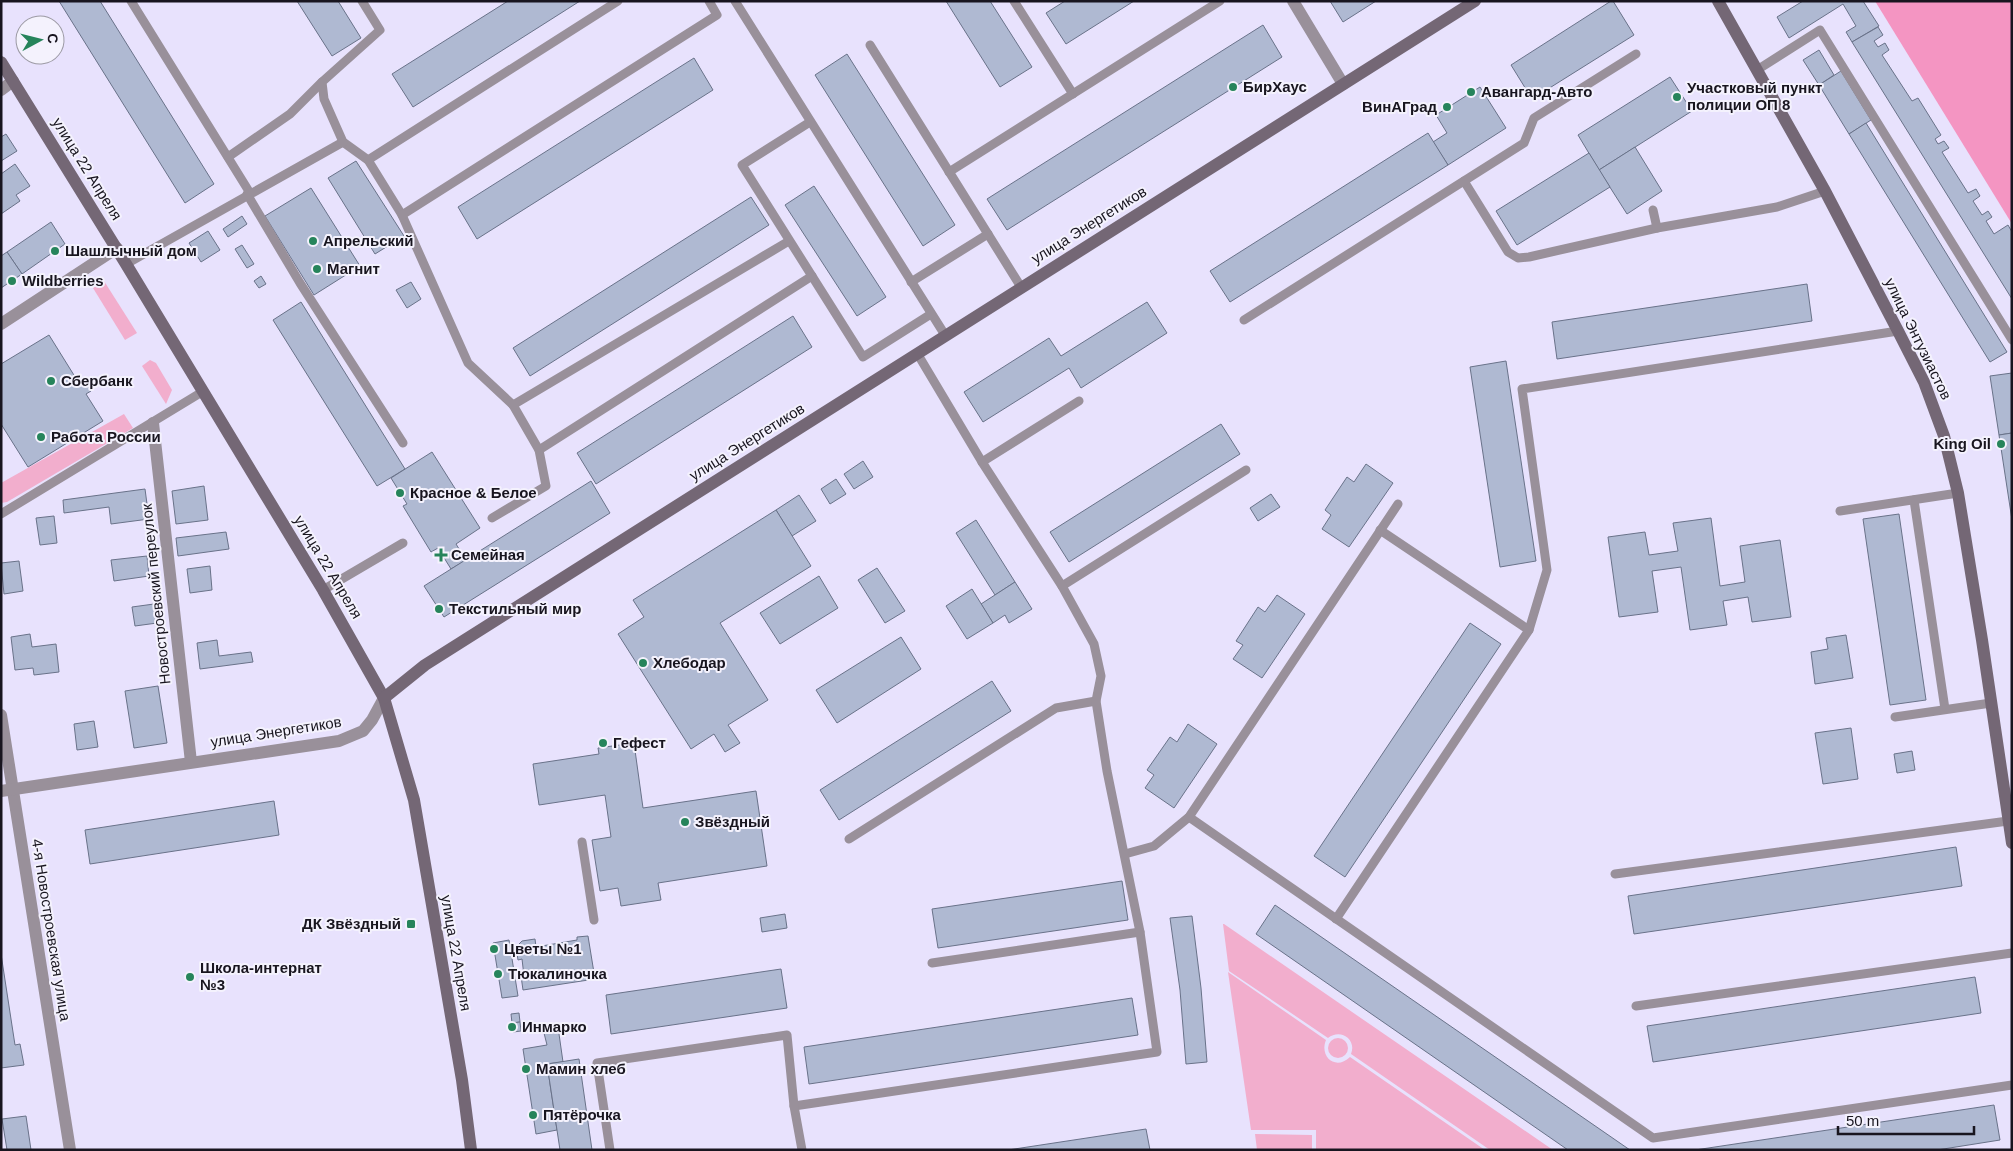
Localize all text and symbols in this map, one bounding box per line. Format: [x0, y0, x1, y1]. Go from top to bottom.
north arrow [15, 15, 65, 65]
text: С [44, 32, 61, 44]
place label: БирХаус [1243, 78, 1307, 95]
place label: Участковый пункт полиции ОП 8 [1687, 79, 1822, 113]
marker: БирХаус [1227, 81, 1239, 93]
place label: Авангард-Авто [1481, 83, 1592, 100]
marker: Авангард-Авто [1465, 86, 1477, 98]
marker: Участковый пункт полиции ОП 8 [1671, 91, 1683, 103]
place label: ВинАГрад [1362, 98, 1437, 115]
marker: ВинАГрад [1441, 101, 1453, 113]
street label: улица 22 Апреля [49, 114, 126, 223]
street label: улица Энергетиков [1028, 182, 1149, 267]
place label: Апрельский [323, 232, 413, 249]
marker: Апрельский [307, 235, 319, 247]
place label: Шашлычный дом [65, 242, 197, 259]
marker: Шашлычный дом [49, 245, 61, 257]
place label: Магнит [327, 260, 380, 277]
marker: Магнит [311, 263, 323, 275]
place label: Wildberries [22, 272, 104, 289]
marker: Wildberries [6, 275, 18, 287]
street label: улица Энтузиастов [1882, 275, 1955, 402]
place label: Сбербанк [61, 372, 133, 389]
marker: Сбербанк [45, 375, 57, 387]
street label: улица Энергетиков [686, 399, 807, 484]
place label: Работа России [51, 428, 161, 445]
marker: Работа России [35, 431, 47, 443]
place label: King Oil [1934, 435, 1991, 452]
marker: King Oil [1995, 438, 2007, 450]
place label: Красное & Белое [410, 484, 537, 501]
marker: Красное & Белое [394, 487, 406, 499]
street label: Новостроевский переулок [138, 502, 173, 685]
street label: улица 22 Апреля [291, 512, 366, 621]
place label: Семейная [451, 546, 525, 563]
marker: Семейная [435, 549, 447, 561]
place label: Текстильный мир [449, 600, 581, 617]
marker: Текстильный мир [433, 603, 445, 615]
place label: Хлебодар [653, 654, 726, 671]
marker: Хлебодар [637, 657, 649, 669]
street label: улица Энергетиков [209, 713, 343, 750]
place label: Гефест [613, 734, 666, 751]
marker: Гефест [597, 737, 609, 749]
place label: Звёздный [695, 813, 770, 830]
marker: Звёздный [679, 816, 691, 828]
street label: 4-я Новостроевская улица [29, 838, 74, 1023]
street label: улица 22 Апреля [438, 894, 475, 1012]
place label: ДК Звёздный [302, 915, 401, 932]
marker: ДК Звёздный [405, 918, 417, 930]
place label: Цветы №1 [504, 940, 582, 957]
marker: Цветы №1 [488, 943, 500, 955]
place label: Школа-интернат №3 [200, 959, 322, 993]
place label: Тюкалиночка [508, 965, 607, 982]
marker: Тюкалиночка [492, 968, 504, 980]
marker: Школа-интернат №3 [184, 971, 196, 983]
place label: Инмарко [522, 1018, 587, 1035]
marker: Инмарко [506, 1021, 518, 1033]
place label: Мамин хлеб [536, 1060, 626, 1077]
marker: Мамин хлеб [520, 1063, 532, 1075]
scale bar [1838, 1104, 1974, 1136]
place label: Пятёрочка [543, 1106, 621, 1123]
marker: Пятёрочка [527, 1109, 539, 1121]
text: 50 m [1846, 1112, 1879, 1129]

